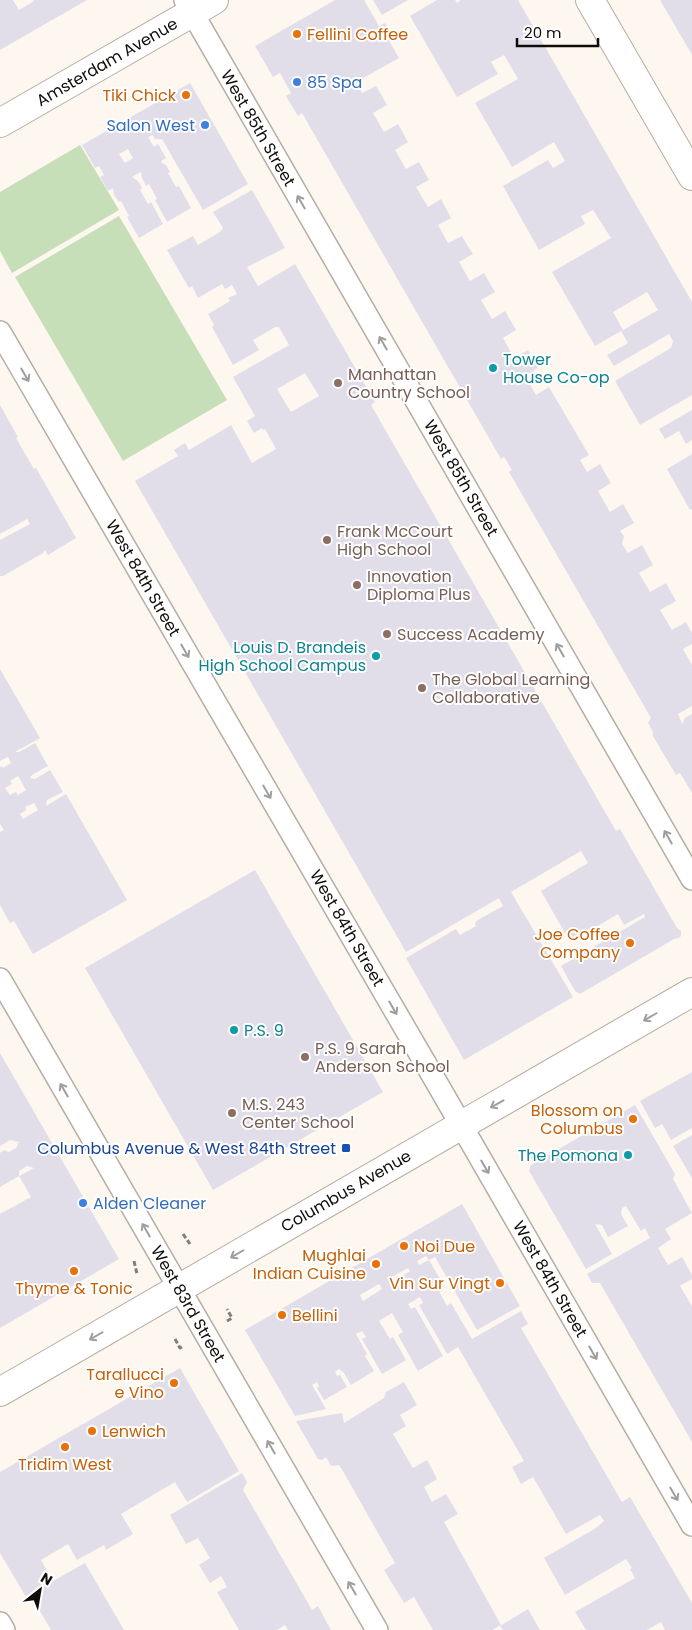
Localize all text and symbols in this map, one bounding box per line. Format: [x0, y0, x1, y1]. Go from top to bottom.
street label: Amsterdam Avenue [32, 12, 182, 112]
scale bar [517, 15, 598, 47]
text: 20 m [524, 22, 562, 43]
place label: Fellini Coffee [307, 23, 408, 46]
marker: Fellini Coffee [291, 28, 303, 40]
street label: West 85th Street [215, 65, 301, 191]
place label: 85 Spa [307, 71, 362, 94]
marker: 85 Spa [291, 76, 303, 88]
place label: Tiki Chick [102, 84, 177, 107]
marker: Tiki Chick [180, 89, 192, 101]
place label: Salon West [106, 114, 195, 137]
marker: Salon West [199, 119, 211, 131]
one-way arrow [296, 196, 306, 210]
one-way arrow [377, 336, 387, 351]
place label: Tower House Co-op [503, 348, 610, 389]
marker: Tower House Co-op [487, 362, 499, 374]
place label: Manhattan Country School [348, 363, 470, 404]
one-way arrow [20, 367, 30, 381]
marker: Manhattan Country School [332, 377, 344, 389]
street label: West 85th Street [418, 415, 504, 541]
street label: West 84th Street [100, 515, 186, 641]
place label: Frank McCourt High School [337, 520, 453, 561]
marker: Frank McCourt High School [321, 534, 333, 546]
place label: Innovation Diploma Plus [367, 565, 471, 606]
marker: Innovation Diploma Plus [351, 579, 363, 591]
place label: Success Academy [397, 623, 545, 646]
marker: Success Academy [381, 628, 393, 640]
place label: Louis D. Brandeis High School Campus [199, 636, 366, 677]
one-way arrow [181, 644, 191, 658]
one-way arrow [555, 644, 565, 658]
marker: Louis D. Brandeis High School Campus [370, 650, 382, 662]
place label: The Global Learning Collaborative [432, 668, 590, 709]
marker: The Global Learning Collaborative [416, 682, 428, 694]
one-way arrow [263, 784, 273, 798]
one-way arrow [662, 830, 672, 844]
street label: West 84th Street [304, 865, 390, 991]
place label: Joe Coffee Company [534, 923, 620, 964]
marker: Joe Coffee Company [624, 937, 636, 949]
one-way arrow [388, 1000, 398, 1015]
one-way arrow [643, 1012, 657, 1022]
place label: P.S. 9 [244, 1019, 284, 1042]
marker: P.S. 9 [228, 1024, 240, 1036]
place label: P.S. 9 Sarah Anderson School [315, 1037, 450, 1078]
marker: P.S. 9 Sarah Anderson School [299, 1051, 311, 1063]
one-way arrow [59, 1083, 69, 1097]
place label: M.S. 243 Center School [242, 1093, 354, 1134]
one-way arrow [490, 1099, 505, 1109]
place label: Blossom on Columbus [531, 1099, 623, 1140]
marker: M.S. 243 Center School [226, 1107, 238, 1119]
marker: Blossom on Columbus [627, 1113, 639, 1125]
place label: Columbus Avenue & West 84th Street [37, 1137, 336, 1160]
marker: Columbus Avenue & West 84th Street [340, 1142, 352, 1154]
street label: Columbus Avenue [277, 1144, 415, 1238]
place label: The Pomona [518, 1144, 618, 1167]
marker: The Pomona [622, 1149, 634, 1161]
one-way arrow [480, 1159, 490, 1174]
place label: Alden Cleaner [93, 1192, 206, 1215]
marker: Alden Cleaner [77, 1197, 89, 1209]
street label: West 84th Street [507, 1216, 593, 1342]
one-way arrow [140, 1224, 150, 1238]
place label: Noi Due [414, 1235, 475, 1258]
marker: Noi Due [398, 1240, 410, 1252]
street label: West 83rd Street [145, 1241, 231, 1367]
place label: Mughlai Indian Cuisine [253, 1244, 366, 1285]
one-way arrow [230, 1250, 244, 1260]
marker: Mughlai Indian Cuisine [370, 1258, 382, 1270]
marker: Thyme & Tonic [68, 1265, 80, 1277]
place label: Vin Sur Vingt [389, 1272, 490, 1295]
place label: Thyme & Tonic [15, 1277, 133, 1300]
marker: Vin Sur Vingt [494, 1277, 506, 1289]
place label: Bellini [292, 1304, 338, 1327]
marker: Bellini [276, 1309, 288, 1321]
one-way arrow [90, 1331, 104, 1341]
one-way arrow [588, 1345, 598, 1360]
place label: Tarallucci e Vino [86, 1363, 164, 1404]
marker: Tarallucci e Vino [168, 1377, 180, 1389]
place label: Lenwich [102, 1420, 166, 1443]
marker: Lenwich [86, 1425, 98, 1437]
one-way arrow [266, 1440, 276, 1455]
marker: Tridim West [59, 1441, 71, 1453]
place label: Tridim West [18, 1453, 112, 1476]
one-way arrow [669, 1486, 679, 1500]
north arrow [15, 1565, 65, 1615]
text: N [37, 1568, 56, 1590]
one-way arrow [347, 1581, 357, 1595]

